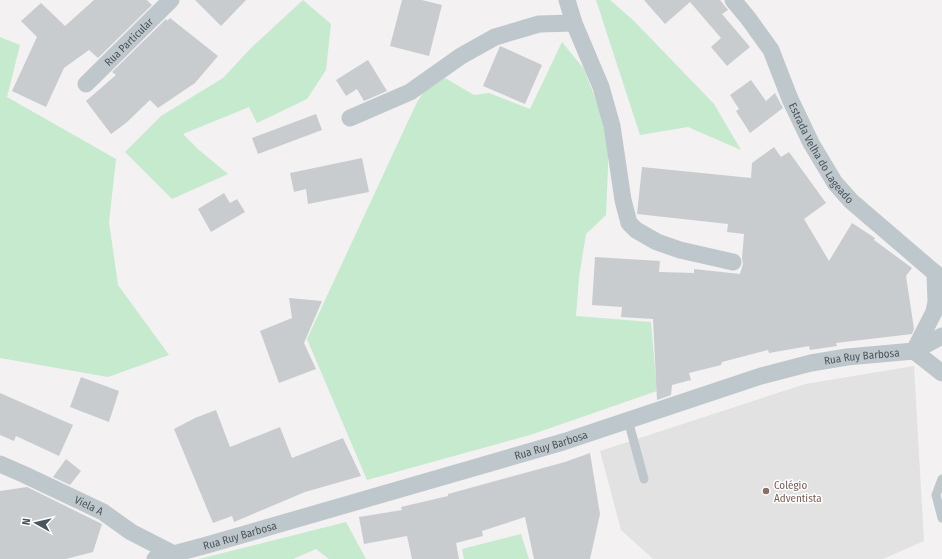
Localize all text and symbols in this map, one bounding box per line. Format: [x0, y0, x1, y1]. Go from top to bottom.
street label: Rua Particular [102, 15, 156, 69]
street label: Estrada Velha do Lageado [786, 101, 857, 206]
street label: Rua Ruy Barbosa [823, 346, 900, 367]
street label: Rua Ruy Barbosa [513, 428, 589, 462]
place label: Colégio Adventista [774, 479, 822, 505]
marker: Colégio Adventista [761, 486, 771, 496]
street label: Viela A [72, 493, 106, 518]
north arrow [16, 503, 56, 543]
text: N [20, 518, 33, 526]
street label: Rua Ruy Barbosa [202, 519, 278, 552]

